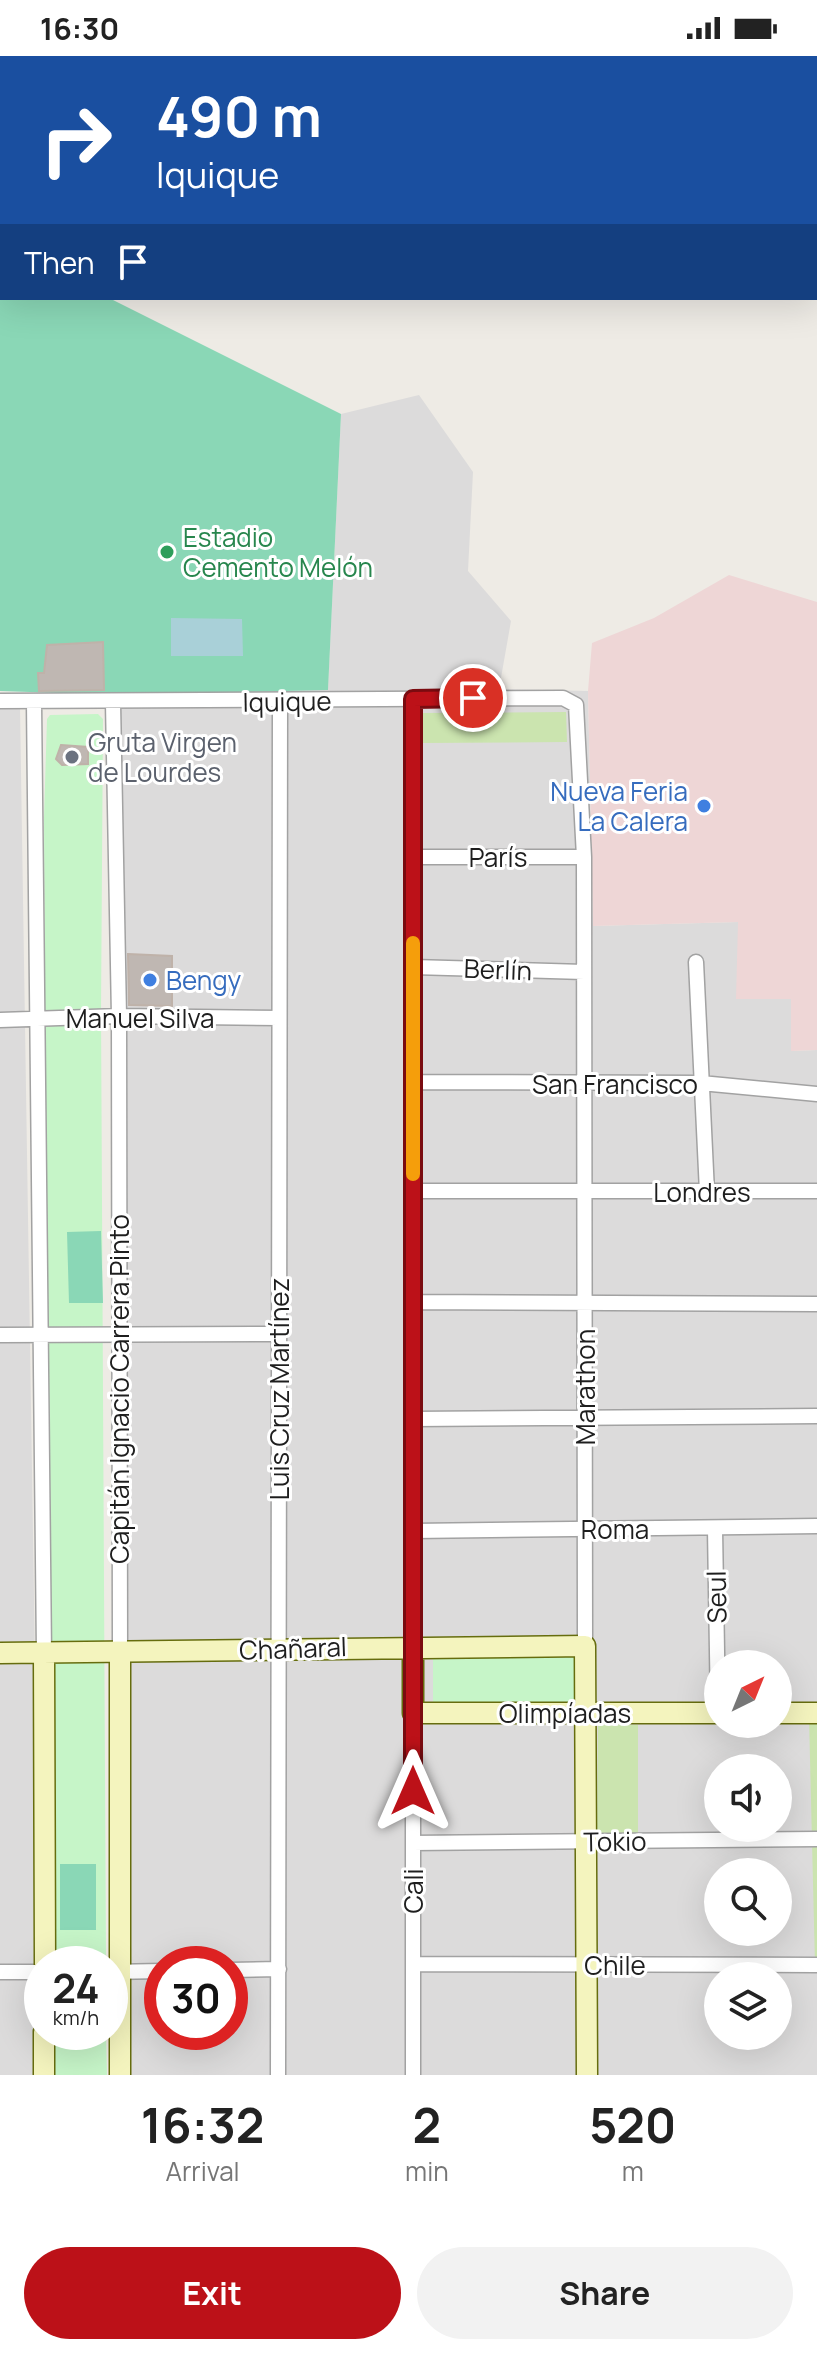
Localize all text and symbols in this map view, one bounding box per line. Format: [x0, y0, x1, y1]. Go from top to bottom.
text: 16:30 [40, 8, 119, 49]
text: 490 m [156, 77, 322, 154]
icon: right [24, 88, 128, 192]
text: Iquique [156, 150, 279, 199]
icon: arrive [111, 240, 155, 284]
text: Then [24, 242, 95, 283]
place label: Estadio Cemento Melón [183, 519, 373, 585]
marker: Estadio Cemento Melón [158, 543, 176, 561]
pin [439, 664, 507, 732]
icon: arrive [451, 676, 495, 720]
street label: Iquique [242, 682, 332, 720]
place label: Gruta Virgen de Lourdes [88, 724, 237, 790]
marker: Gruta Virgen de Lourdes [63, 748, 81, 766]
place label: Nueva Feria La Calera [550, 773, 688, 839]
marker: Nueva Feria La Calera [695, 797, 713, 815]
street label: París [469, 839, 527, 875]
street label: Berlín [463, 950, 533, 988]
place label: Bengy [166, 962, 242, 998]
marker: Bengy [141, 971, 159, 989]
street label: Manuel Silva [66, 1000, 214, 1036]
street label: San Francisco [532, 1066, 698, 1102]
street label: Londres [653, 1174, 751, 1210]
street label: Capitán Ignacio Carrera Pinto [101, 1214, 137, 1564]
street label: Luis Cruz Martínez [261, 1278, 297, 1500]
street label: Marathon [567, 1329, 603, 1445]
street label: Roma [581, 1511, 649, 1547]
street label: Seul [698, 1570, 734, 1624]
street label: Chañaral [239, 1628, 347, 1668]
north arrow [704, 1650, 792, 1738]
map controls [704, 1650, 792, 2050]
street label: Olimpíadas [499, 1695, 631, 1731]
position arrow [371, 1749, 455, 1833]
button: sound [704, 1754, 792, 1842]
street label: Tokio [583, 1822, 647, 1860]
button: search [704, 1858, 792, 1946]
street label: Cali [395, 1868, 431, 1914]
speed limit sign: 30 [144, 1946, 248, 2050]
street label: Chile [584, 1947, 646, 1983]
text: 24 [52, 1960, 100, 2015]
button: layers [704, 1962, 792, 2050]
text: km/h [53, 2004, 99, 2031]
text: 16:32 [141, 2092, 264, 2157]
text: 2 [413, 2092, 441, 2157]
text: 520 [589, 2092, 676, 2157]
text: Arrival [165, 2153, 240, 2189]
text: min [405, 2153, 449, 2189]
text: m [622, 2153, 644, 2189]
button: Exit [24, 2247, 401, 2339]
button: Share [417, 2247, 793, 2339]

